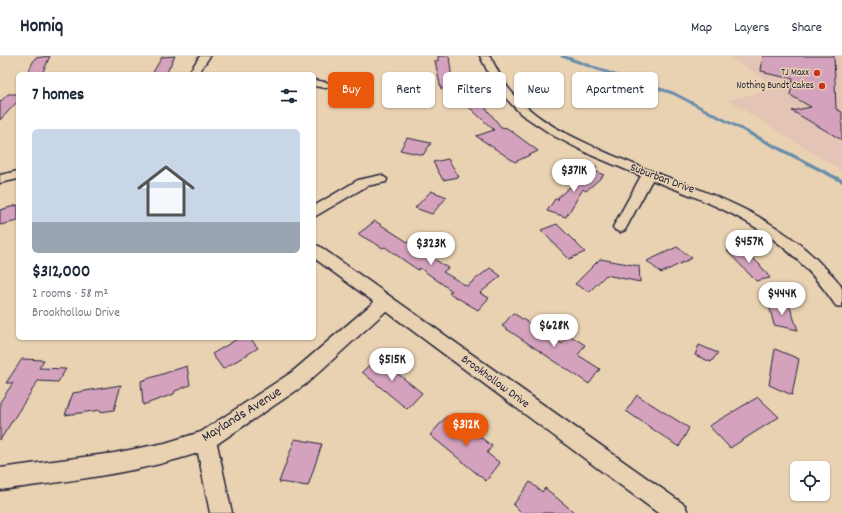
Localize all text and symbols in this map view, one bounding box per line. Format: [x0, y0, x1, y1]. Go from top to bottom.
text: Homiq [20, 14, 63, 41]
text: Map [691, 18, 712, 38]
text: Layers [734, 18, 769, 38]
text: Share [791, 18, 822, 38]
place label: TJ Maxx [781, 66, 809, 80]
marker: TJ Maxx [812, 68, 822, 78]
chip: Buy [328, 72, 374, 108]
chip: Rent [382, 72, 435, 108]
chip: Filters [443, 72, 506, 108]
chip: New [514, 72, 564, 108]
chip: Apartment [572, 72, 658, 108]
place label: Nothing Bundt Cakes [737, 79, 814, 93]
marker: Nothing Bundt Cakes [817, 81, 827, 91]
text: 7 homes [32, 84, 84, 108]
icon: filters [278, 85, 300, 107]
icon: home [130, 155, 202, 227]
pin: $371K [546, 159, 602, 193]
street label: Suburban Drive [627, 159, 697, 199]
text: $371K [561, 162, 587, 181]
pin: $457K [721, 230, 777, 264]
pin: $323K [403, 232, 459, 266]
text: $457K [735, 233, 764, 252]
text: $323K [416, 235, 446, 254]
text: $312,000 [32, 261, 90, 285]
pin: $444K [754, 282, 810, 316]
text: 2 rooms · 58 m² [32, 285, 108, 304]
text: $444K [768, 285, 796, 304]
text: Brookhollow Drive [32, 304, 120, 323]
pin: $628K [526, 314, 582, 348]
text: $628K [539, 317, 569, 336]
pin: $515K [364, 348, 420, 382]
text: $515K [378, 351, 406, 370]
street label: Brookhollow Drive [457, 351, 533, 413]
street label: Maylands Avenue [198, 382, 286, 448]
pin: $312K [438, 413, 494, 447]
text: $312K [453, 416, 479, 435]
map controls [790, 461, 830, 501]
button: locate [790, 461, 830, 501]

